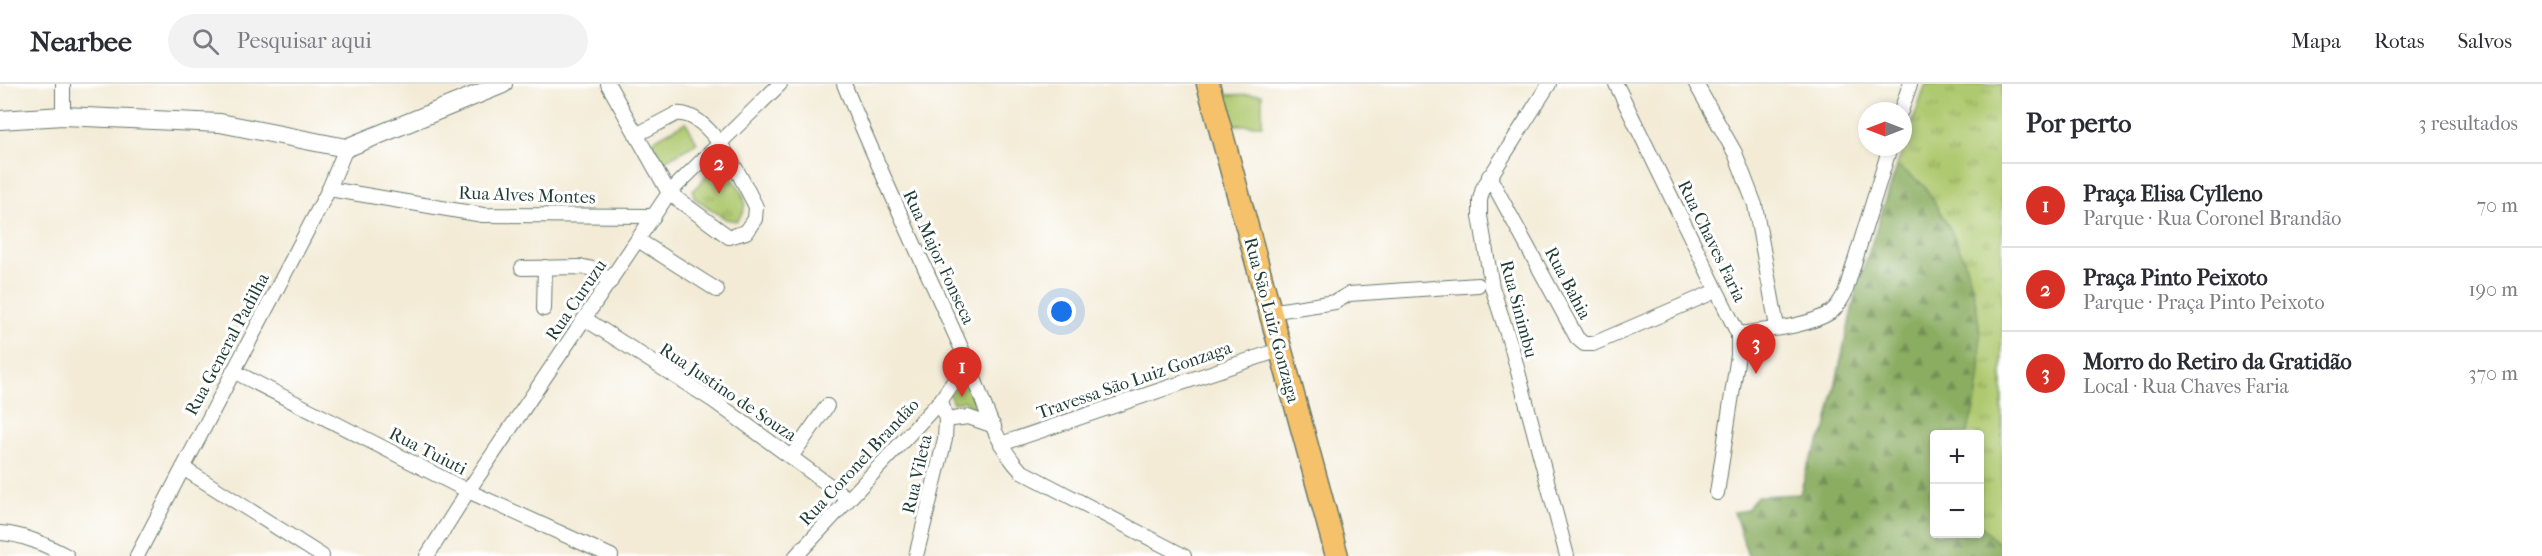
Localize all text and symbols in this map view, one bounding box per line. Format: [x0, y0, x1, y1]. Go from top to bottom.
search box [168, 14, 588, 68]
text: Nearbee [30, 25, 132, 58]
icon: search [189, 25, 222, 58]
text: Pesquisar aqui [237, 28, 372, 54]
text: Mapa [2291, 29, 2341, 53]
text: Rotas [2374, 29, 2424, 53]
text: Salvos [2457, 29, 2512, 53]
north arrow [1858, 102, 1912, 156]
text: Por perto [2026, 108, 2131, 139]
text: 3 resultados [2418, 112, 2518, 135]
pin: 2 [700, 144, 738, 194]
street label: Rua Chaves Faria [1673, 177, 1750, 306]
text: Praça Elisa Cylleno [2083, 181, 2263, 207]
street label: Rua Alves Montes [458, 183, 596, 208]
street label: Rua Major Fonseca [898, 187, 979, 328]
text: 1 [2042, 194, 2049, 217]
text: 70 m [2476, 194, 2518, 217]
text: Parque · Rua Coronel Brandão [2083, 207, 2341, 230]
street label: Rua São Luiz Gonzaga [1239, 235, 1304, 406]
street label: Rua Bahia [1540, 243, 1596, 324]
street label: Rua Curuzu [542, 256, 611, 345]
street label: Rua Sinimbu [1495, 258, 1542, 360]
text: Praça Pinto Peixoto [2083, 265, 2268, 291]
street label: Rua General Padilha [181, 269, 274, 419]
text: 2 [2040, 278, 2051, 301]
text: 190 m [2468, 278, 2518, 301]
text: Parque · Praça Pinto Peixoto [2083, 291, 2325, 314]
your location [1047, 297, 1076, 326]
pin: 3 [1736, 324, 1776, 374]
street label: Travessa São Luiz Gonzaga [1034, 337, 1235, 424]
street label: Rua Justino de Souza [655, 339, 801, 446]
pin: 1 [942, 348, 982, 397]
text: Morro do Retiro da Gratidão [2083, 349, 2352, 375]
text: 3 [2041, 362, 2050, 385]
text: 370 m [2468, 362, 2518, 385]
text: Local · Rua Chaves Faria [2083, 375, 2289, 398]
street label: Rua Coronel Brandão [795, 394, 924, 530]
street label: Rua Tuiuti [386, 423, 471, 480]
map controls [1930, 430, 1984, 538]
button: + [1930, 430, 1984, 484]
street label: Rua Vileta [898, 432, 937, 516]
button: − [1930, 484, 1984, 538]

